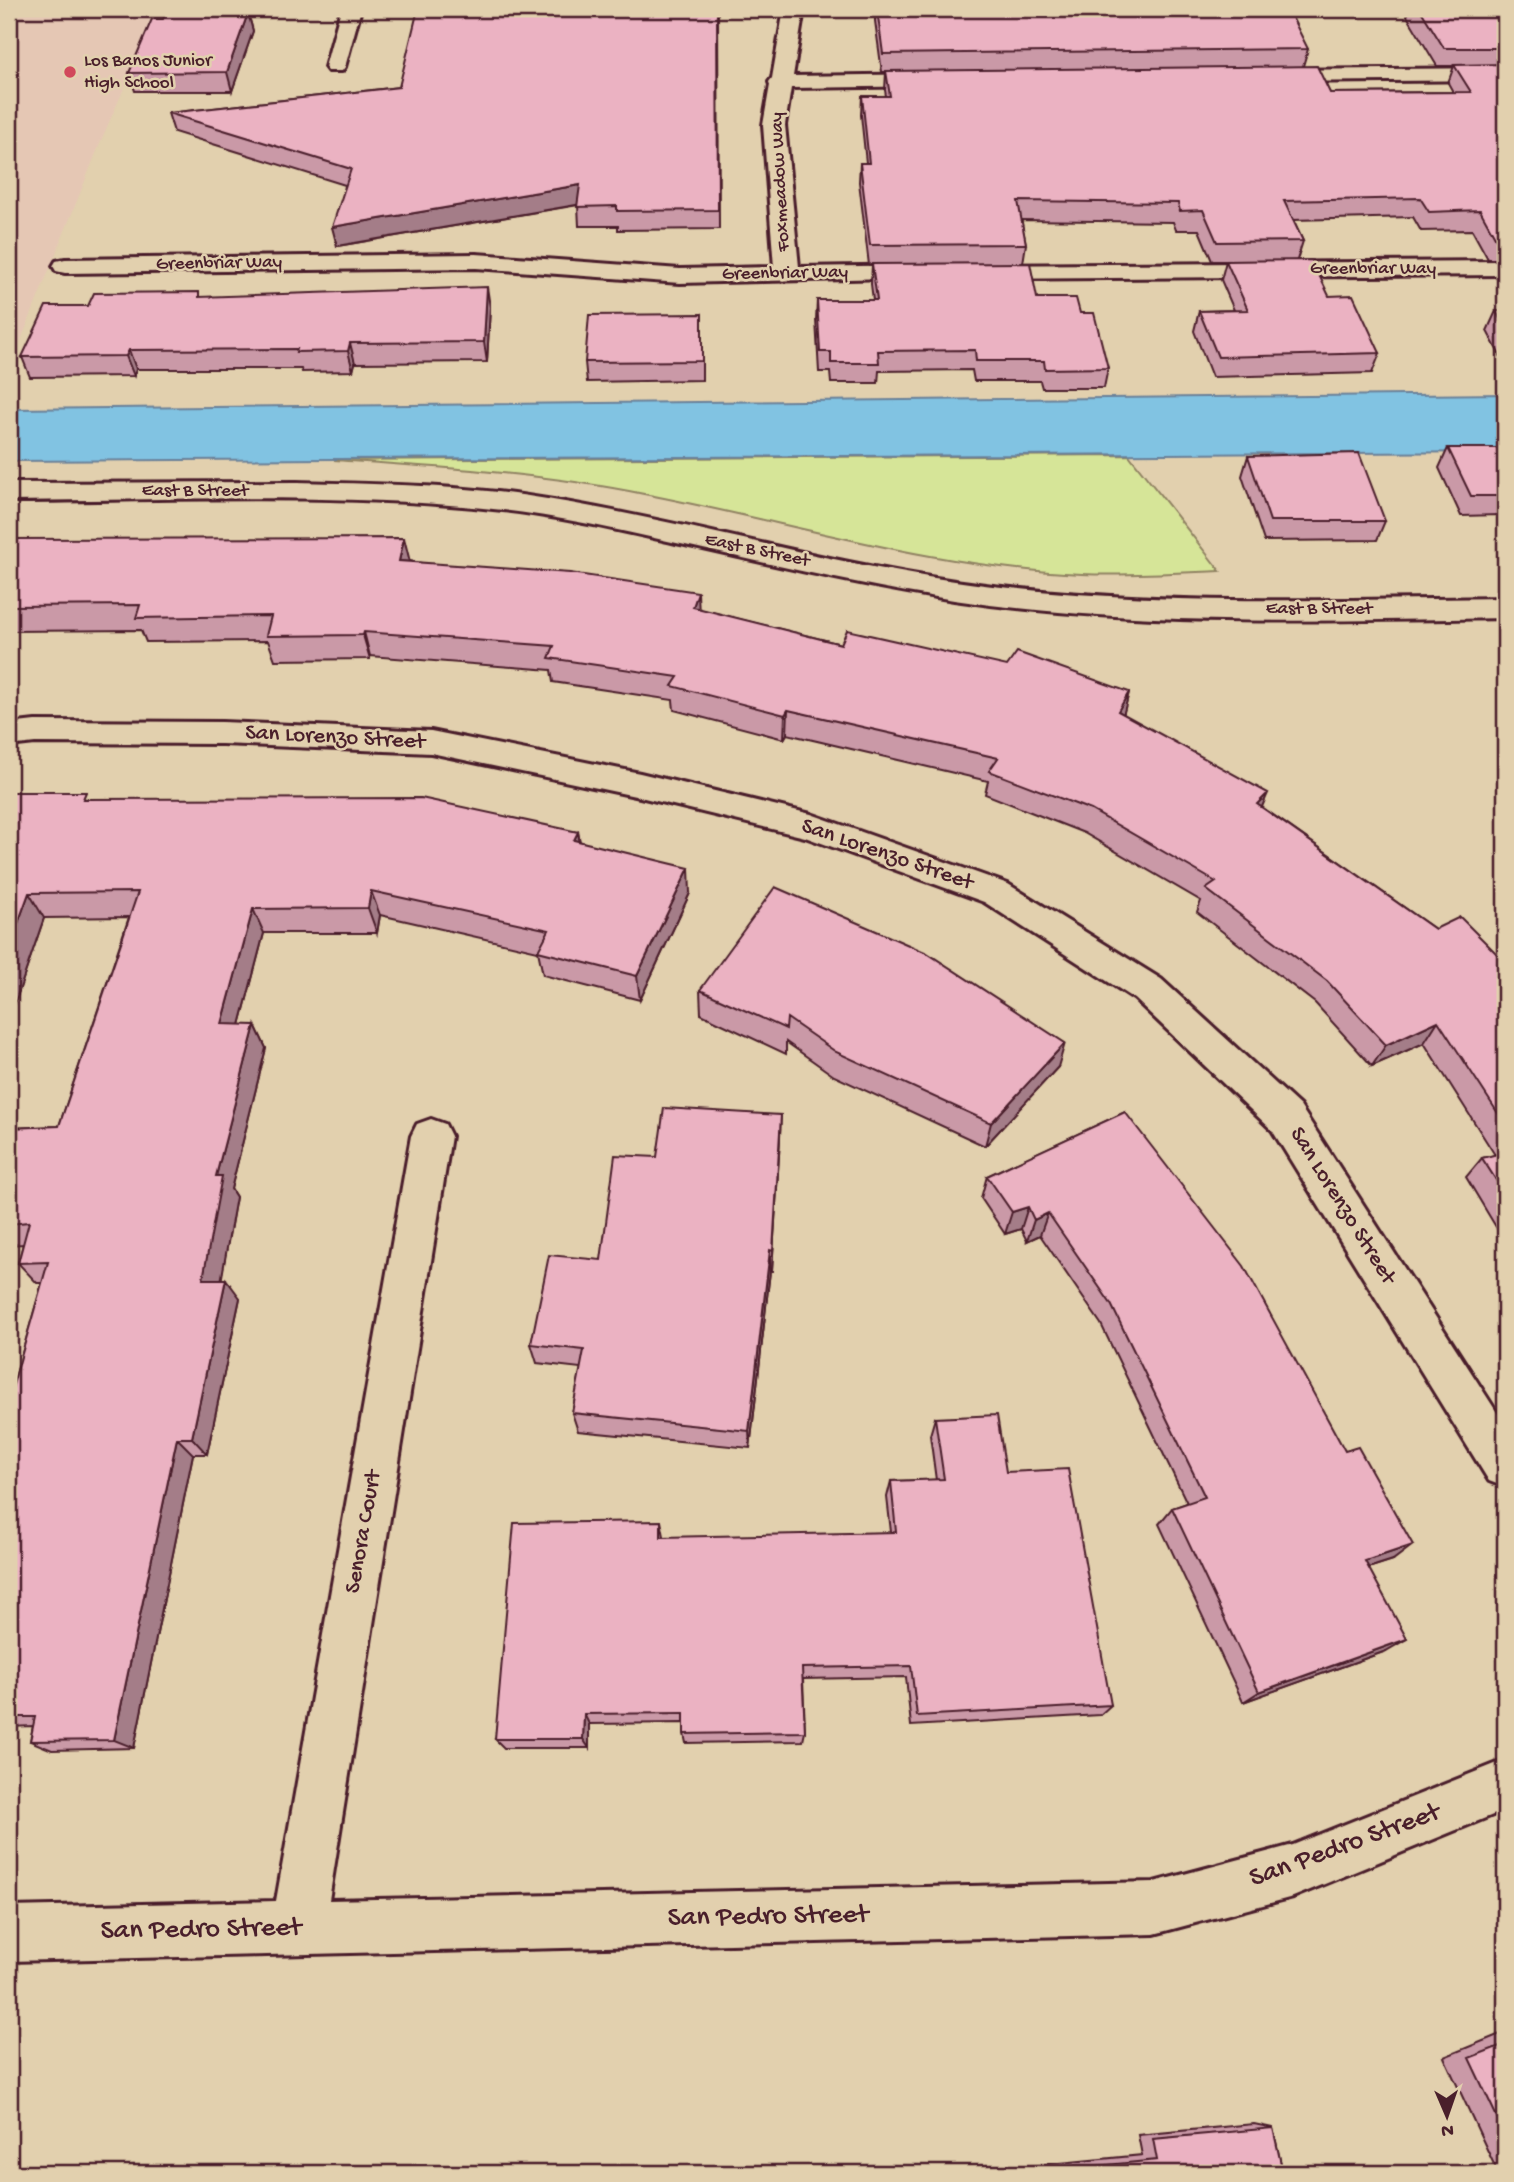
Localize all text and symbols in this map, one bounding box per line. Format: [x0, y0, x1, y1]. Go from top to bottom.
place label: Los Banos Junior High School [84, 50, 214, 95]
marker: Los Banos Junior High School [62, 64, 78, 80]
street label: Foxmeadow Way [766, 111, 796, 253]
street label: Greenbriar Way [156, 251, 283, 277]
street label: Greenbriar Way [1310, 258, 1437, 281]
street label: Greenbriar Way [722, 261, 849, 287]
street label: East B Street [142, 480, 250, 503]
street label: East B Street [703, 529, 814, 574]
street label: East B Street [1266, 598, 1374, 621]
street label: San Lorenzo Street [244, 720, 427, 756]
street label: San Lorenzo Street [798, 813, 978, 898]
street label: San Lorenzo Street [1283, 1123, 1402, 1291]
street label: Senora Court [340, 1467, 388, 1596]
street label: San Pedro Street [1245, 1795, 1447, 1896]
street label: San Pedro Street [667, 1899, 871, 1935]
street label: San Pedro Street [100, 1912, 304, 1948]
north arrow [1412, 2080, 1482, 2150]
text: N [1441, 2118, 1454, 2141]

